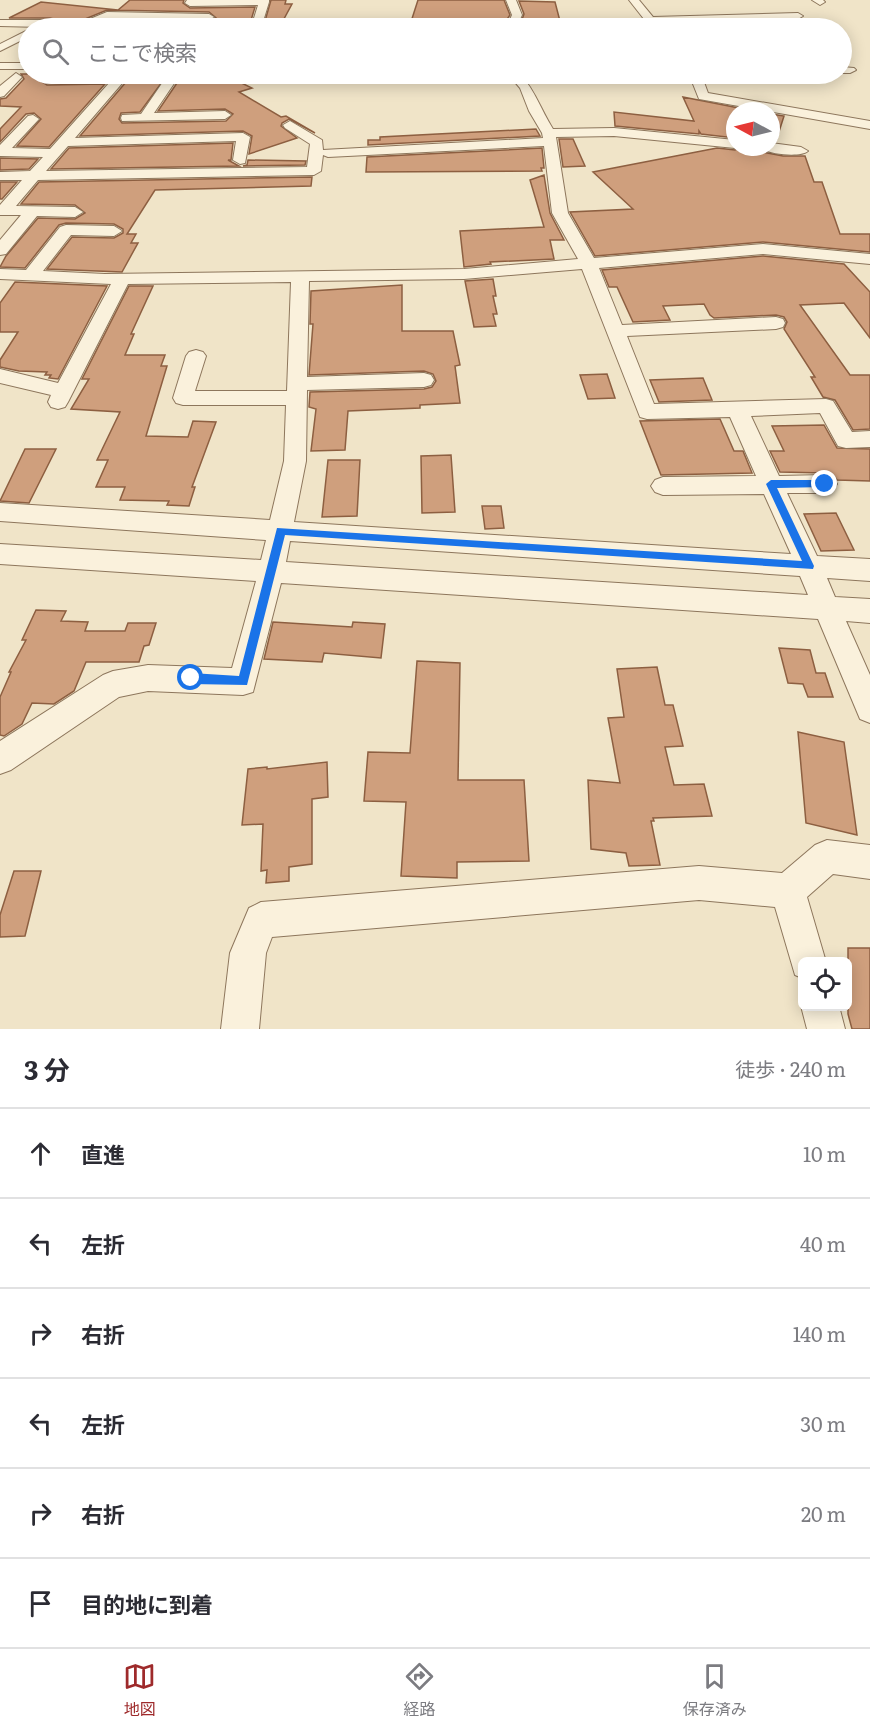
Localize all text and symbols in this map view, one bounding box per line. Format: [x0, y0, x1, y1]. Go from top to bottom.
search box [18, 18, 852, 84]
icon: search [39, 35, 72, 68]
text: ここで検索 [87, 35, 197, 68]
north arrow [726, 102, 780, 156]
route end [811, 470, 837, 496]
route start [177, 664, 203, 690]
map controls [798, 957, 852, 1011]
button: locate [798, 957, 852, 1011]
text: 3 分 [24, 1049, 70, 1088]
text: 徒歩 · 240 m [735, 1053, 846, 1083]
icon: ahead [24, 1137, 57, 1170]
text: 直進 [81, 1137, 125, 1170]
text: 10 m [803, 1138, 846, 1168]
icon: left [24, 1227, 57, 1260]
text: 左折 [81, 1227, 125, 1260]
text: 40 m [800, 1228, 846, 1258]
icon: right [24, 1317, 57, 1350]
text: 右折 [81, 1317, 125, 1350]
text: 140 m [793, 1318, 846, 1348]
icon: left [24, 1407, 57, 1440]
text: 左折 [81, 1407, 125, 1440]
text: 30 m [800, 1408, 846, 1438]
icon: right [24, 1497, 57, 1530]
text: 右折 [81, 1497, 125, 1530]
text: 20 m [801, 1498, 846, 1528]
icon: arrive [24, 1587, 57, 1620]
text: 目的地に到着 [81, 1587, 213, 1620]
tab: 地図 [123, 1660, 156, 1720]
tab: 経路 [403, 1660, 436, 1720]
tab: 保存済み [683, 1660, 747, 1720]

